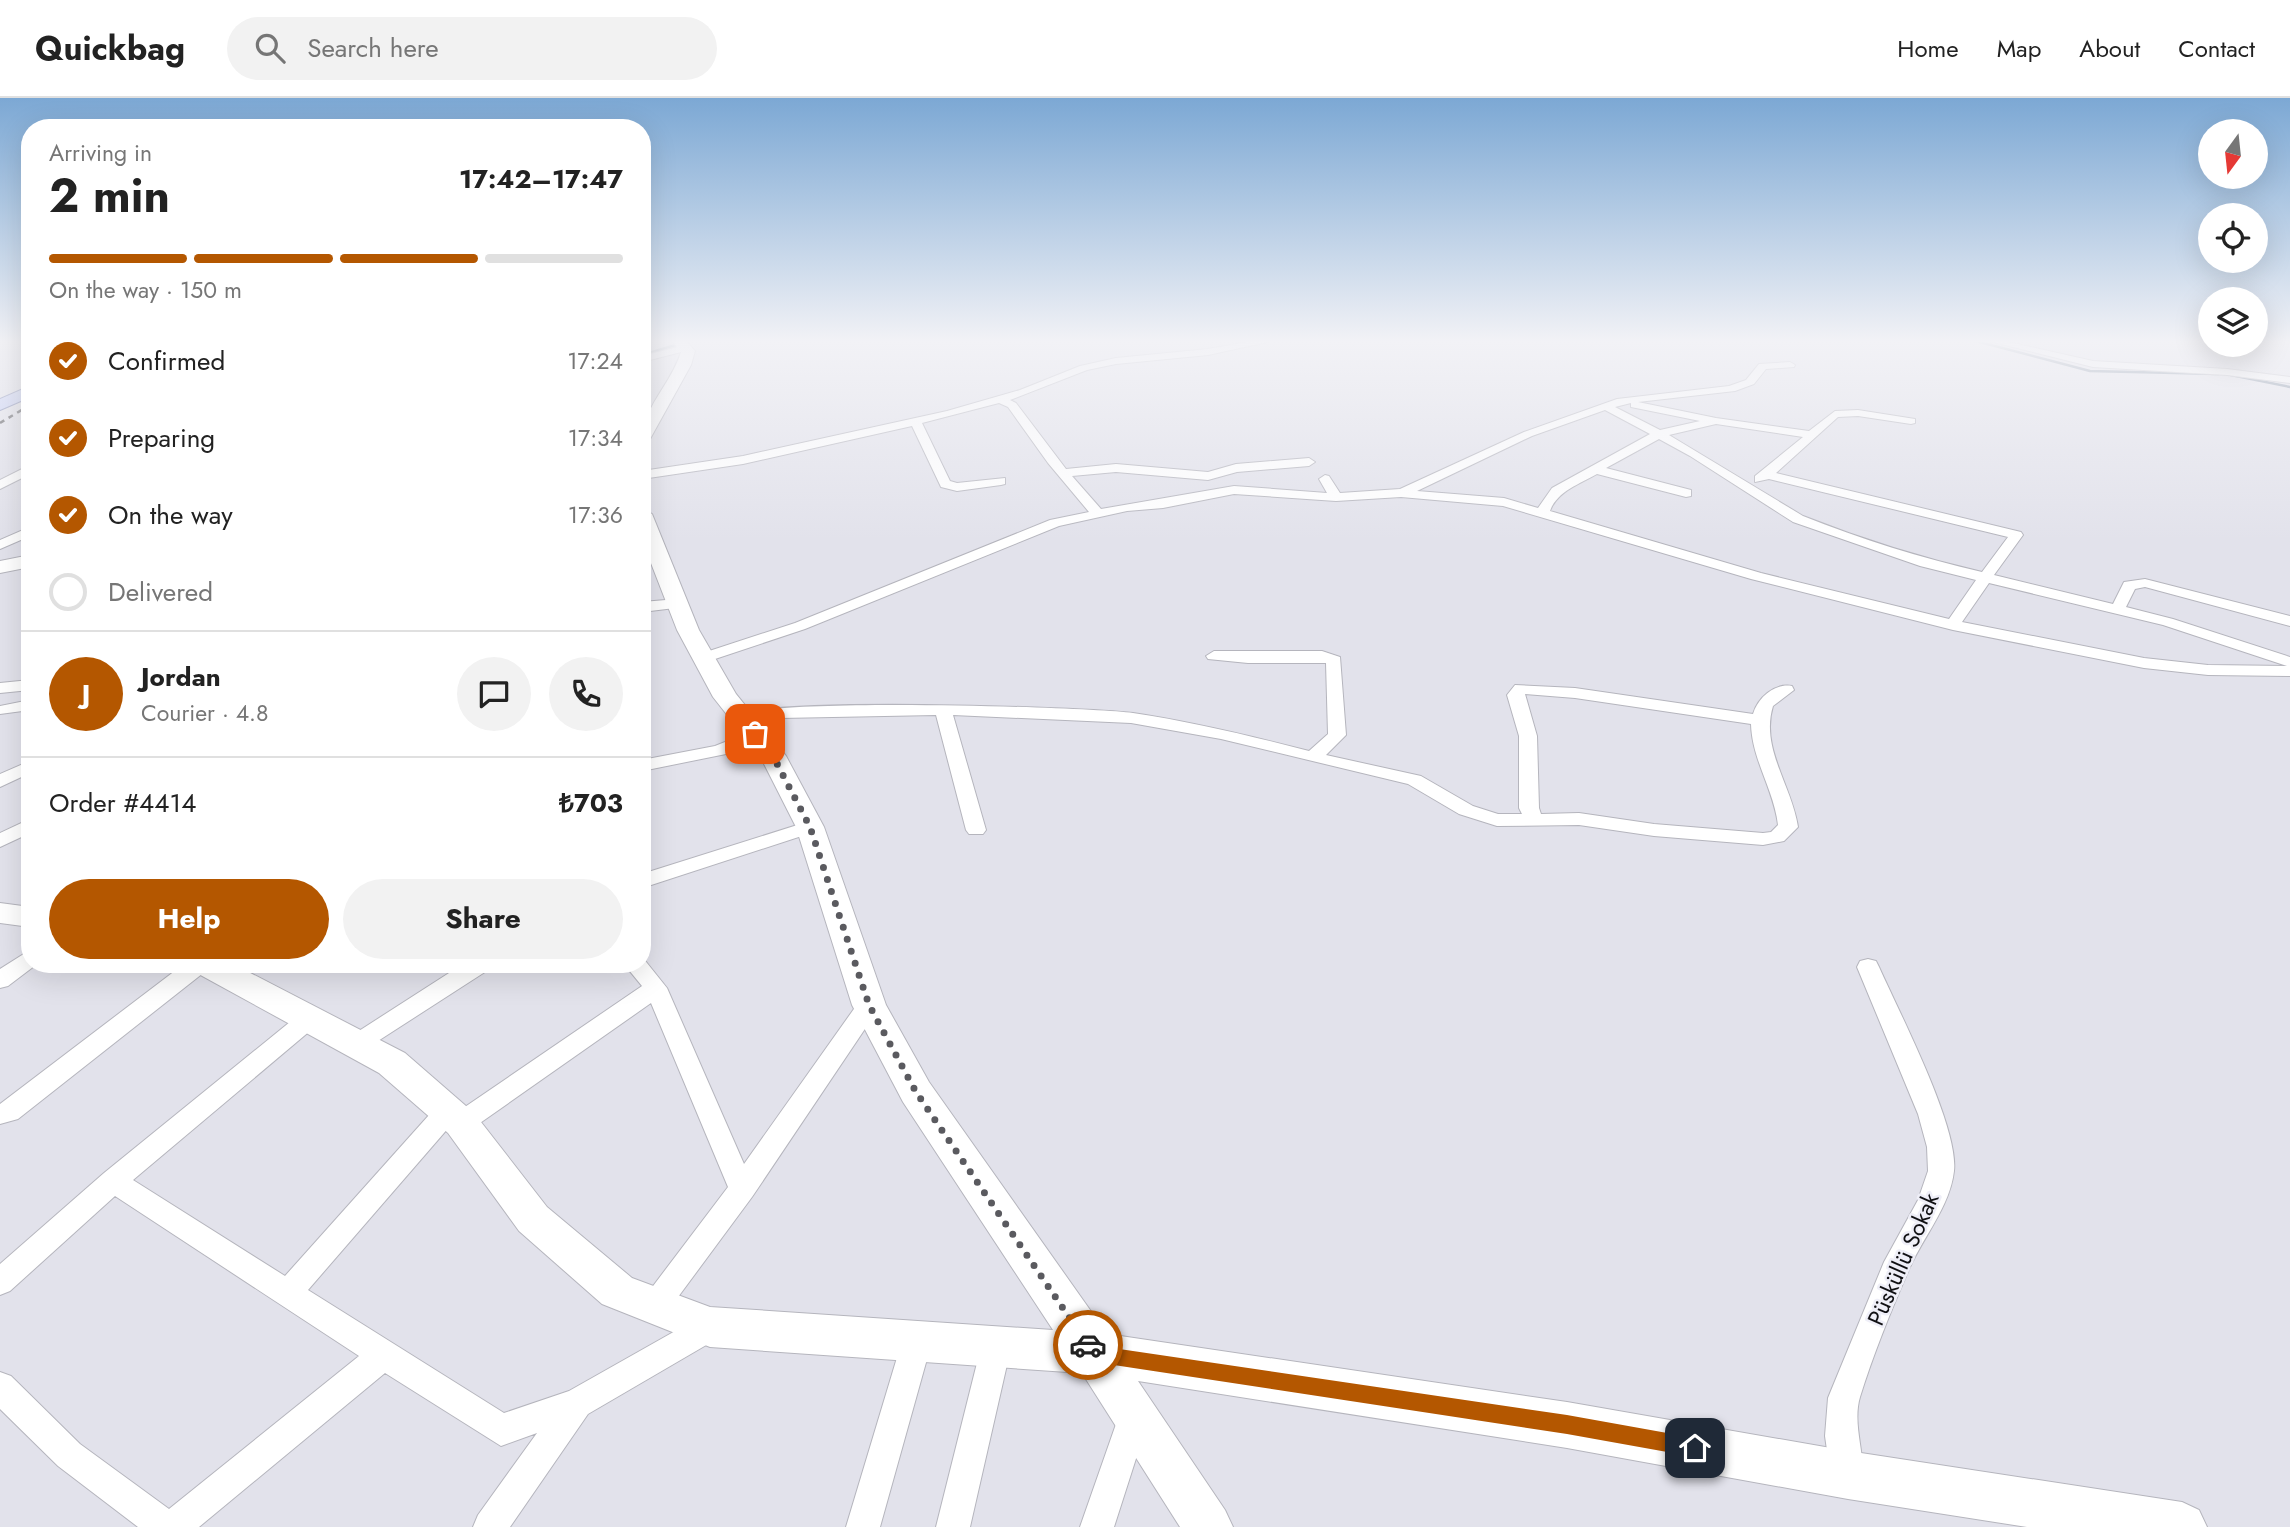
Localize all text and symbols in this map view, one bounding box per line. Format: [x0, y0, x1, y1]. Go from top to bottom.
search box [227, 17, 717, 80]
text: Quickbag [35, 25, 185, 72]
icon: search [251, 29, 289, 67]
text: Search here [307, 29, 439, 67]
text: Home [1897, 31, 1959, 66]
text: Map [1997, 31, 2041, 66]
text: About [2079, 31, 2140, 66]
text: Contact [2178, 31, 2255, 66]
north arrow [2198, 119, 2268, 189]
map controls [2198, 119, 2268, 357]
text: Arriving in [49, 136, 152, 170]
text: 17:42–17:47 [459, 160, 623, 198]
text: 2 min [49, 163, 170, 229]
button: locate [2198, 203, 2268, 273]
text: On the way · 150 m [49, 273, 242, 307]
button: layers [2198, 287, 2268, 357]
icon: check [49, 342, 87, 380]
text: Confirmed [108, 342, 225, 380]
text: 17:24 [567, 344, 623, 378]
icon: check [49, 419, 87, 457]
text: Preparing [108, 419, 215, 457]
text: 17:34 [568, 421, 623, 455]
icon: check [49, 496, 87, 534]
text: On the way [108, 496, 233, 534]
text: 17:36 [568, 498, 623, 532]
text: Delivered [108, 573, 213, 611]
button: chat [457, 657, 531, 731]
button: phone [549, 657, 623, 731]
text: Jordan [141, 658, 221, 696]
text: J [82, 675, 90, 713]
text: Courier · 4.8 [141, 696, 269, 730]
pin [725, 704, 785, 764]
icon: bag [736, 715, 774, 753]
text: Order #4414 [49, 784, 196, 822]
text: ₺703 [559, 784, 623, 822]
button: Help [49, 879, 329, 959]
button: Share [343, 879, 623, 959]
street label: Püsküllü Sokak [1859, 1186, 1948, 1331]
courier [1053, 1310, 1123, 1380]
icon: car [1069, 1326, 1107, 1364]
pin [1665, 1418, 1725, 1478]
icon: home [1676, 1429, 1714, 1467]

